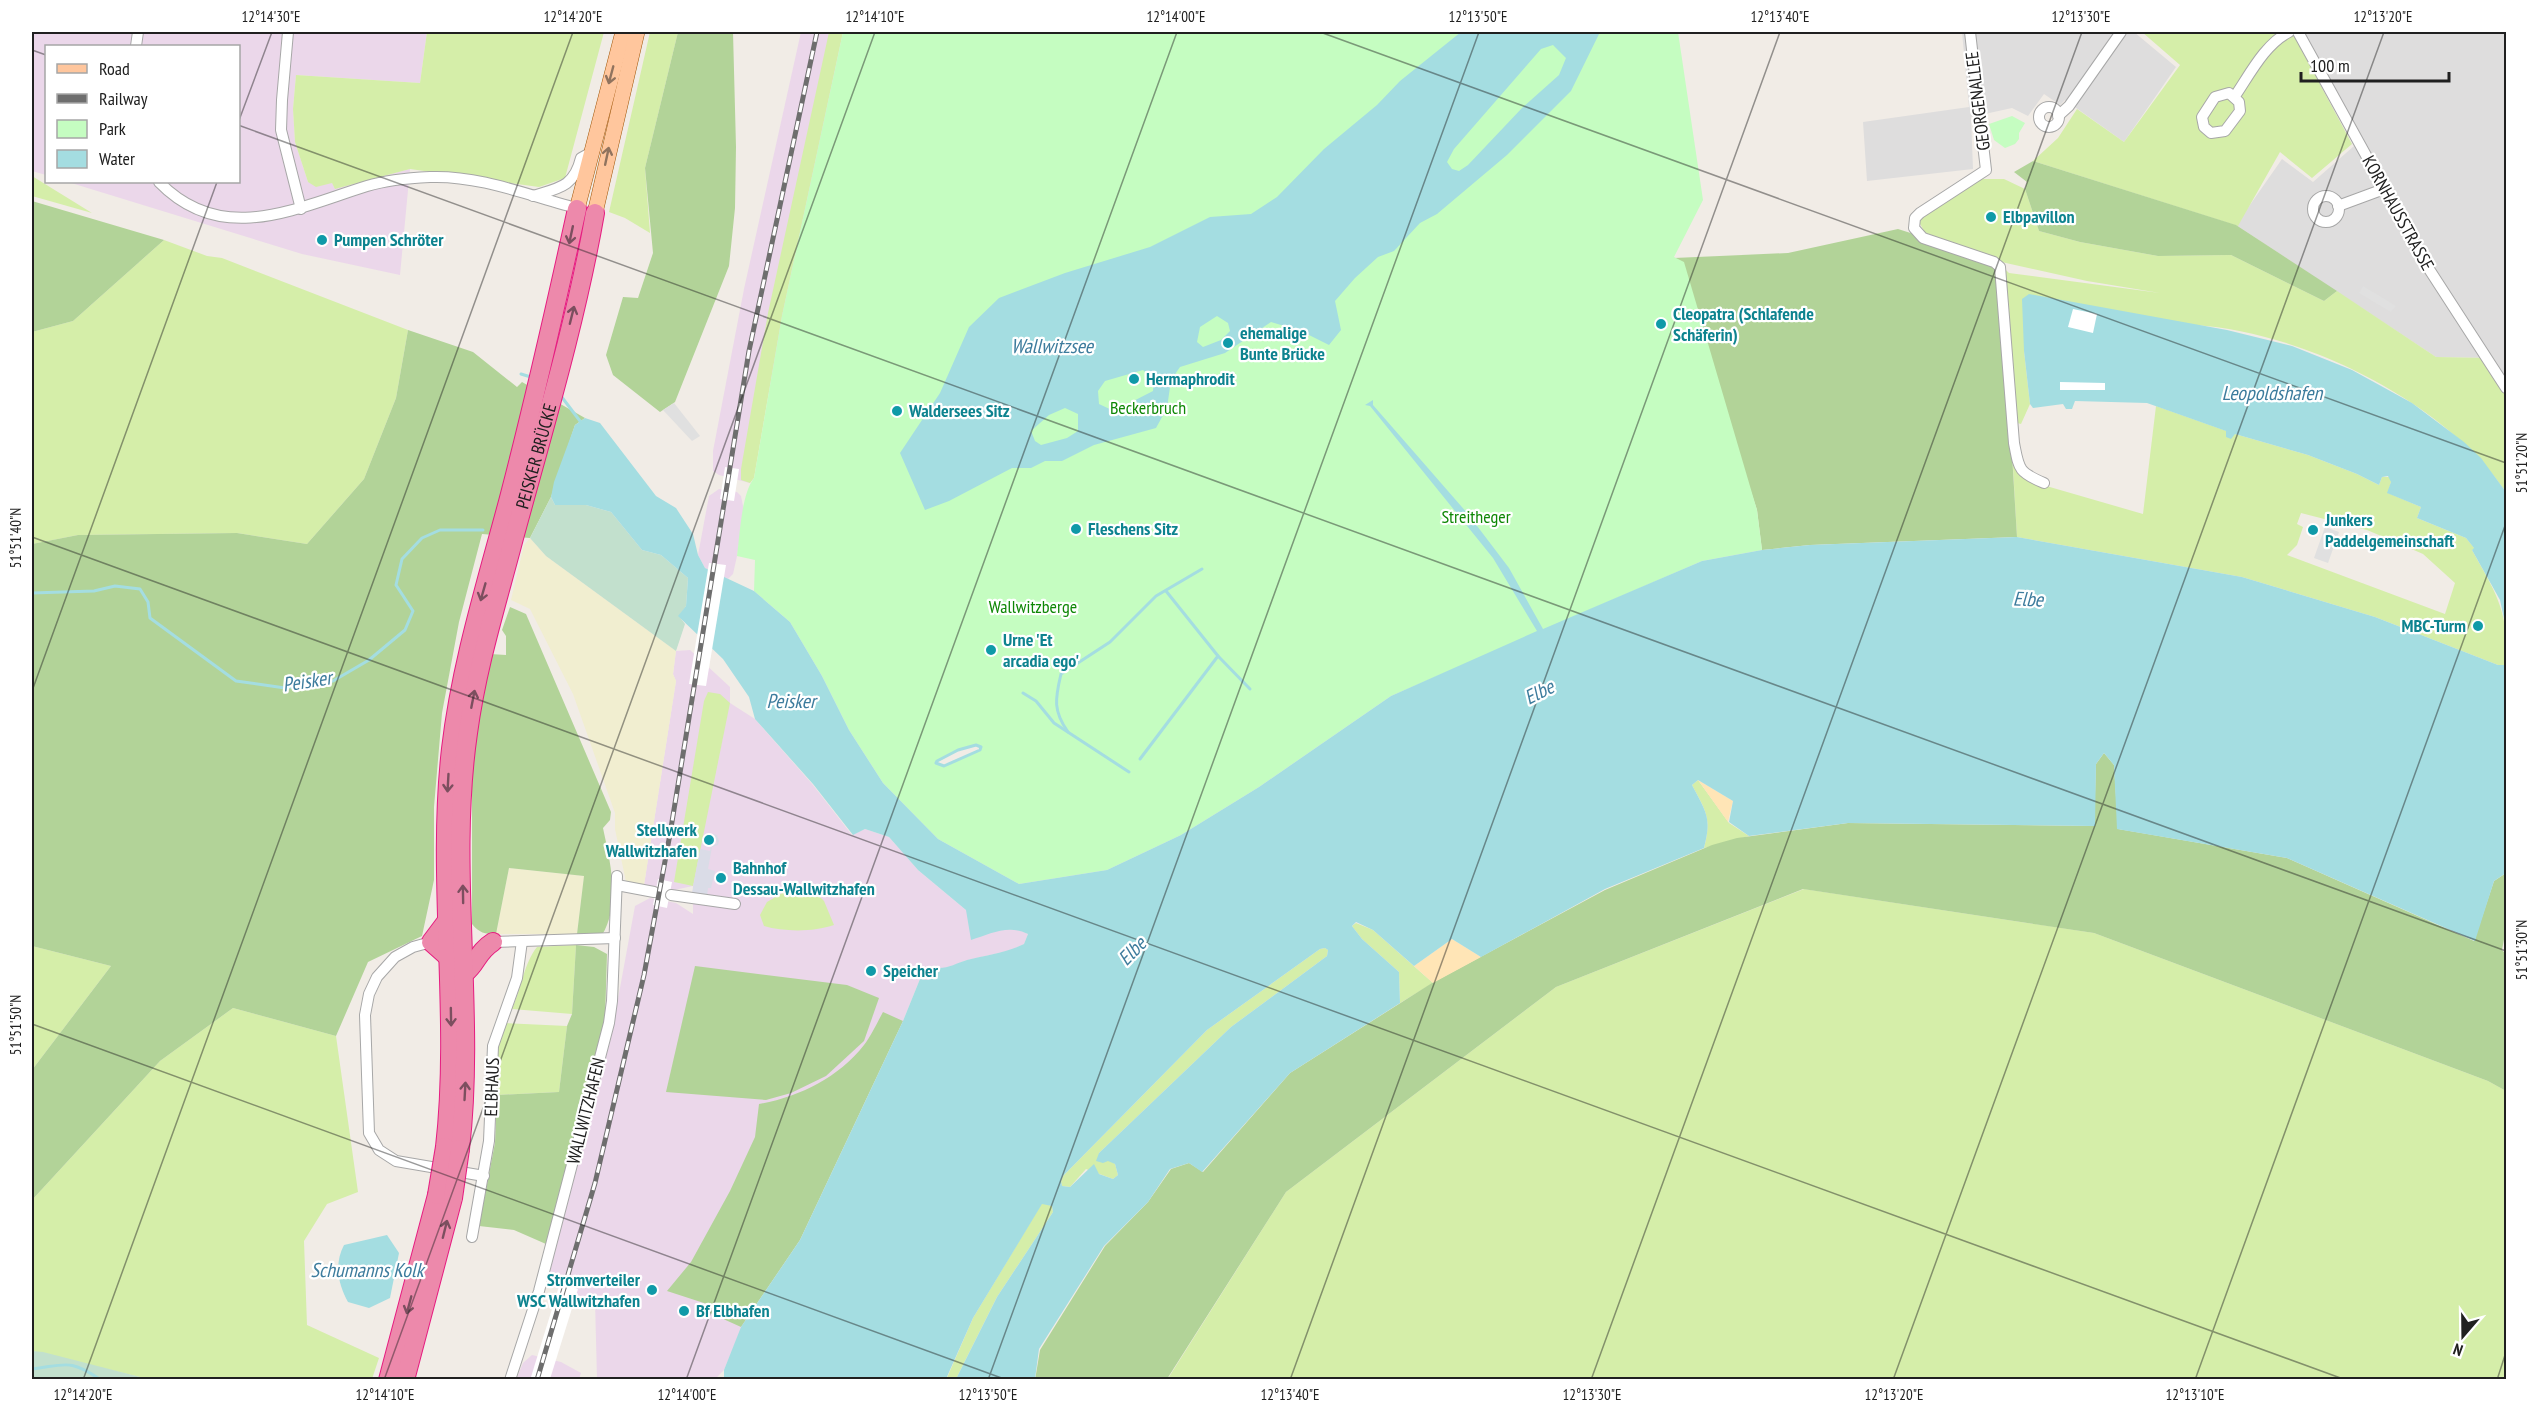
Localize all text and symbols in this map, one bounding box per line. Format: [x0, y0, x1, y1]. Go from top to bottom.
text: 12°14'30"E [241, 7, 301, 26]
text: 12°14'20"E [543, 7, 603, 26]
text: 12°14'10"E [845, 7, 905, 26]
text: 12°14'00"E [1146, 7, 1206, 26]
text: 12°13'50"E [1448, 7, 1508, 26]
text: 12°13'40"E [1750, 7, 1810, 26]
text: 12°13'30"E [2051, 7, 2111, 26]
text: 12°13'20"E [2353, 7, 2413, 26]
legend [45, 45, 240, 183]
scale bar [2301, 45, 2450, 83]
street label: GEORGENALLEE [1960, 50, 1995, 152]
text: 100 m [2310, 54, 2350, 77]
text: Road [99, 57, 130, 80]
one-way arrow [605, 65, 616, 84]
text: Railway [99, 87, 148, 110]
text: Park [99, 117, 126, 140]
one-way arrow [602, 146, 614, 165]
text: Water [99, 147, 135, 170]
street label: KORNHAUSSTRASSE [2357, 151, 2439, 274]
place label: Elbpavillon [2003, 205, 2075, 228]
marker: Elbpavillon [1984, 210, 1998, 224]
one-way arrow [565, 225, 577, 244]
place label: Pumpen Schröter [334, 228, 444, 251]
marker: Pumpen Schröter [315, 233, 329, 247]
place label: Cleopatra (Schlafende Schäferin) [1673, 302, 1814, 346]
one-way arrow [567, 306, 579, 325]
marker: Cleopatra (Schlafende Schäferin) [1654, 317, 1668, 331]
place label: ehemalige Bunte Brücke [1240, 321, 1325, 365]
water label: Wallwitzsee [1011, 333, 1095, 359]
marker: ehemalige Bunte Brücke [1221, 336, 1235, 350]
place label: Hermaphrodit [1146, 367, 1235, 390]
marker: Hermaphrodit [1127, 372, 1141, 386]
water label: Leopoldshafen [2222, 380, 2323, 406]
park label: Beckerbruch [1110, 396, 1186, 419]
place label: Waldersees Sitz [908, 399, 1010, 422]
street label: PEISKER BRÜCKE [511, 401, 561, 511]
marker: Waldersees Sitz [890, 404, 904, 418]
text: 51°51'20"N [2512, 433, 2531, 493]
park label: Streitheger [1441, 505, 1511, 528]
text: 51°51'40"N [6, 508, 25, 568]
place label: Junkers Paddelgemeinschaft [2324, 508, 2455, 552]
place label: Fleschens Sitz [1088, 517, 1178, 540]
marker: Fleschens Sitz [1069, 522, 1083, 536]
marker: Junkers Paddelgemeinschaft [2306, 523, 2320, 537]
one-way arrow [477, 582, 488, 601]
water label: Elbe [2012, 585, 2045, 613]
park label: Wallwitzberge [989, 595, 1077, 618]
place label: MBC-Turm [2402, 614, 2466, 637]
marker: MBC-Turm [2471, 619, 2485, 633]
place label: Urne 'Et arcadia ego' [1003, 628, 1079, 672]
marker: Urne 'Et arcadia ego' [984, 643, 998, 657]
water label: Peisker [281, 664, 336, 698]
water label: Elbe [1520, 673, 1560, 710]
water label: Peisker [766, 688, 818, 714]
one-way arrow [468, 690, 479, 710]
one-way arrow [443, 773, 454, 793]
place label: Stellwerk Wallwitzhafen [605, 818, 698, 862]
marker: Stellwerk Wallwitzhafen [702, 833, 716, 847]
place label: Bahnhof Dessau-Wallwitzhafen [733, 856, 875, 900]
marker: Bahnhof Dessau-Wallwitzhafen [714, 871, 728, 885]
one-way arrow [457, 884, 469, 904]
text: 51°51'30"N [2512, 920, 2531, 980]
water label: Elbe [1112, 930, 1153, 971]
place label: Speicher [883, 959, 939, 982]
marker: Speicher [864, 964, 878, 978]
text: 51°51'50"N [6, 995, 25, 1055]
one-way arrow [445, 1006, 456, 1026]
street label: WALLWITZHAFEN [561, 1055, 610, 1166]
street label: ELBHAUS [479, 1057, 504, 1117]
one-way arrow [460, 1081, 471, 1101]
one-way arrow [440, 1220, 452, 1239]
water label: Schumanns Kolk [311, 1257, 426, 1283]
place label: Stromverteiler WSC Wallwitzhafen [516, 1268, 641, 1312]
marker: Stromverteiler WSC Wallwitzhafen [645, 1283, 659, 1297]
one-way arrow [403, 1295, 414, 1314]
place label: Bf Elbhafen [696, 1299, 770, 1322]
marker: Bf Elbhafen [677, 1304, 691, 1318]
north arrow [2433, 1306, 2493, 1366]
text: N [2450, 1339, 2465, 1361]
text: 12°14'20"E [53, 1385, 113, 1404]
text: 12°14'10"E [355, 1385, 415, 1404]
text: 12°14'00"E [657, 1385, 717, 1404]
text: 12°13'50"E [958, 1385, 1018, 1404]
text: 12°13'40"E [1260, 1385, 1320, 1404]
text: 12°13'30"E [1562, 1385, 1622, 1404]
text: 12°13'20"E [1864, 1385, 1924, 1404]
text: 12°13'10"E [2165, 1385, 2225, 1404]

